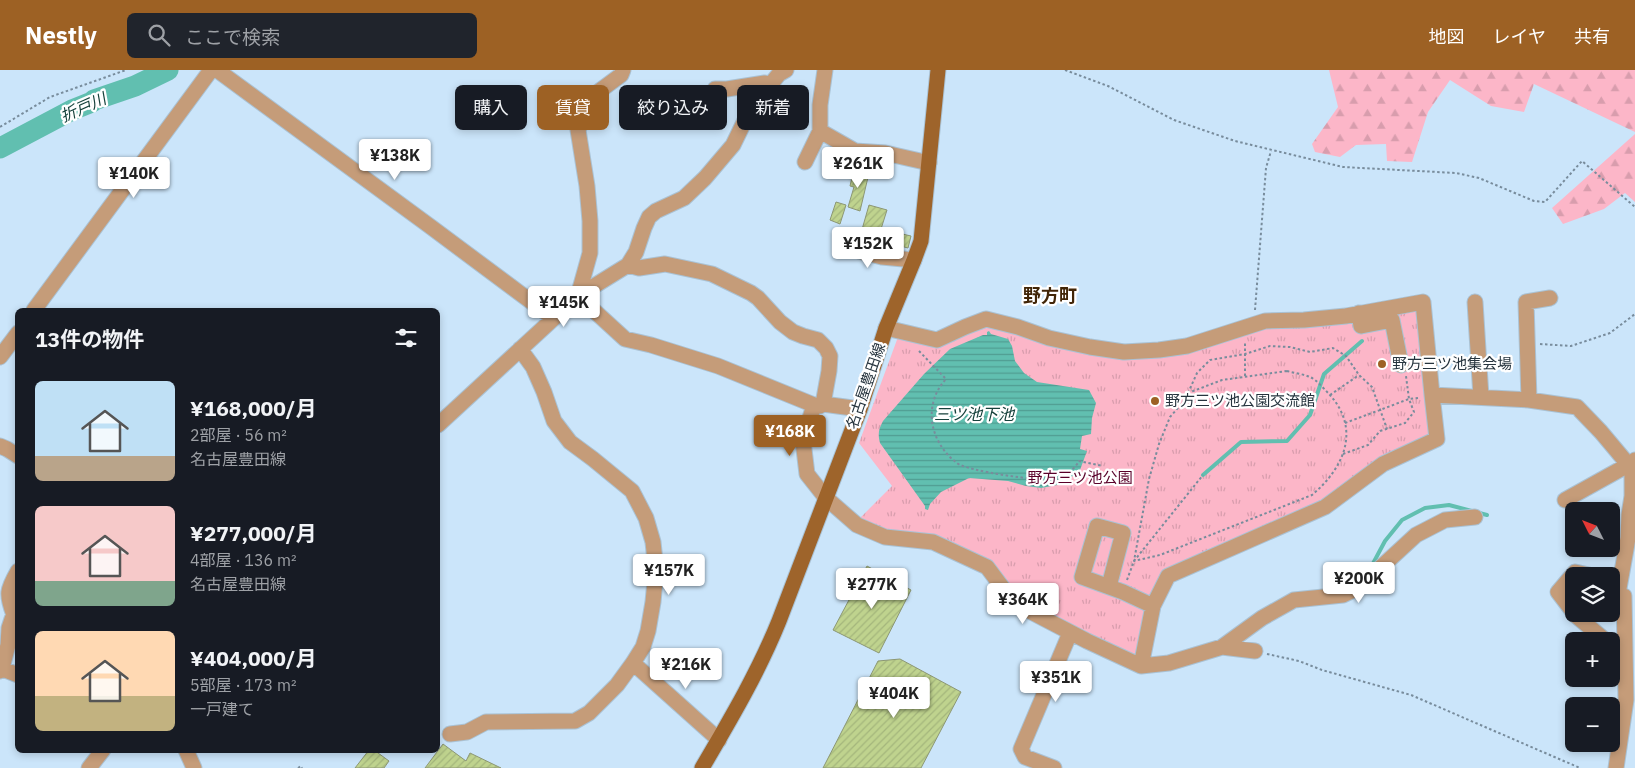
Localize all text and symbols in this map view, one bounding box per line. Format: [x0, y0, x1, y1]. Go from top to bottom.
search box [127, 13, 477, 58]
text: Nestly [25, 19, 97, 51]
icon: search [145, 21, 173, 49]
text: ここで検索 [185, 25, 280, 49]
text: 地図 [1429, 25, 1465, 48]
text: レイヤ [1493, 25, 1546, 48]
text: 共有 [1574, 25, 1610, 48]
chip: 購入 [455, 85, 527, 130]
chip: 賃貸 [537, 85, 609, 130]
chip: 絞り込み [619, 85, 727, 130]
chip: 新着 [737, 85, 809, 130]
water label: 折戸川 [57, 87, 111, 126]
pin: ¥138K [360, 138, 430, 181]
text: ¥138K [370, 145, 420, 165]
pin: ¥261K [823, 146, 893, 189]
text: ¥261K [833, 153, 883, 173]
pin: ¥140K [99, 156, 169, 199]
text: ¥140K [109, 163, 159, 183]
pin: ¥152K [833, 226, 903, 269]
text: ¥152K [843, 233, 893, 253]
district label: 野方町 [1023, 284, 1077, 307]
pin: ¥145K [529, 286, 599, 328]
text: ¥145K [539, 292, 589, 312]
icon: filters [392, 324, 420, 352]
text: 13件の物件 [35, 325, 144, 353]
street label: 名古屋豊田線 [842, 340, 889, 431]
place label: 野方三ツ池集会場 [1392, 354, 1512, 373]
marker: 野方三ツ池集会場 [1376, 358, 1388, 370]
place label: 野方三ツ池公園交流館 [1165, 391, 1315, 410]
text: ¥168,000/月 [190, 394, 316, 422]
marker: 野方三ツ池公園交流館 [1149, 395, 1161, 407]
icon: home [75, 401, 135, 461]
water label: 三ツ池下池 [934, 404, 1016, 424]
pin: ¥168K [755, 414, 825, 457]
text: ¥168K [765, 421, 815, 441]
text: 2部屋 · 56 m² [190, 425, 287, 445]
text: 名古屋豊田線 [190, 449, 286, 469]
park label: 野方三ツ池公園 [1027, 468, 1133, 487]
north arrow [1565, 502, 1620, 558]
map controls [1565, 502, 1620, 752]
text: ¥277,000/月 [190, 519, 316, 547]
icon: home [75, 526, 135, 586]
text: 4部屋 · 136 m² [190, 550, 296, 570]
pin: ¥157K [634, 554, 704, 596]
text: ¥157K [644, 560, 694, 580]
pin: ¥200K [1324, 562, 1394, 604]
button: layers [1565, 567, 1620, 622]
pin: ¥277K [837, 568, 907, 610]
text: ¥200K [1334, 568, 1384, 588]
text: 名古屋豊田線 [190, 574, 286, 594]
text: ¥277K [847, 574, 897, 594]
pin: ¥364K [988, 582, 1058, 625]
text: ¥364K [998, 589, 1048, 609]
button: + [1565, 632, 1620, 687]
text: ¥404,000/月 [190, 644, 316, 672]
pin: ¥216K [651, 648, 721, 690]
icon: home [75, 651, 135, 711]
text: ¥216K [661, 654, 711, 674]
pin: ¥351K [1021, 660, 1091, 703]
text: ¥351K [1031, 667, 1081, 687]
text: 5部屋 · 173 m² [190, 675, 296, 695]
pin: ¥404K [859, 676, 929, 719]
text: ¥404K [869, 683, 919, 703]
button: − [1565, 697, 1620, 752]
text: 一戸建て [190, 699, 254, 719]

